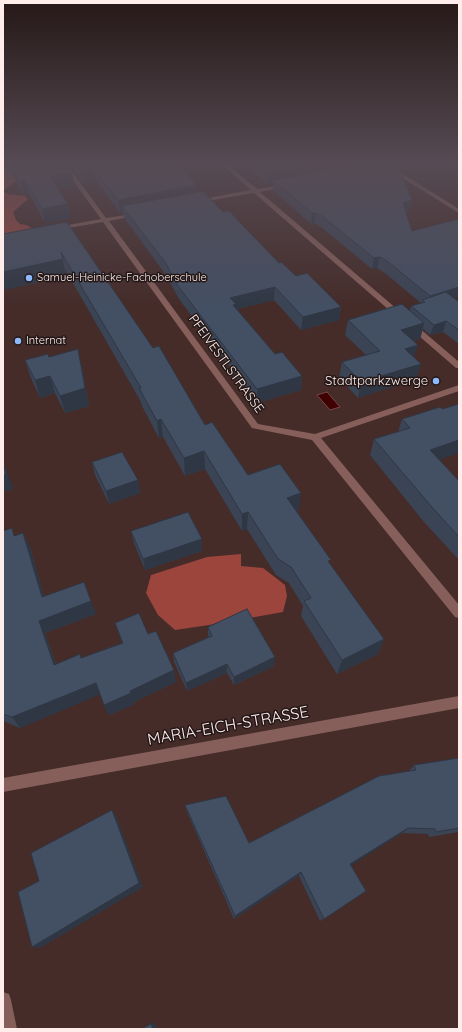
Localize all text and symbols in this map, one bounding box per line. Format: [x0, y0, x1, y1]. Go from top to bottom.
place label: Samuel-Heinicke-Fachoberschule [37, 271, 207, 285]
marker: Samuel-Heinicke-Fachoberschule [24, 273, 34, 283]
street label: PFEIVESTLSTRASSE [185, 312, 267, 416]
place label: Internat [26, 334, 66, 348]
marker: Internat [13, 336, 23, 346]
place label: Stadtparkzwerge [325, 373, 428, 389]
marker: Stadtparkzwerge [431, 376, 441, 386]
street label: MARIA-EICH-STRASSE [146, 702, 310, 750]

